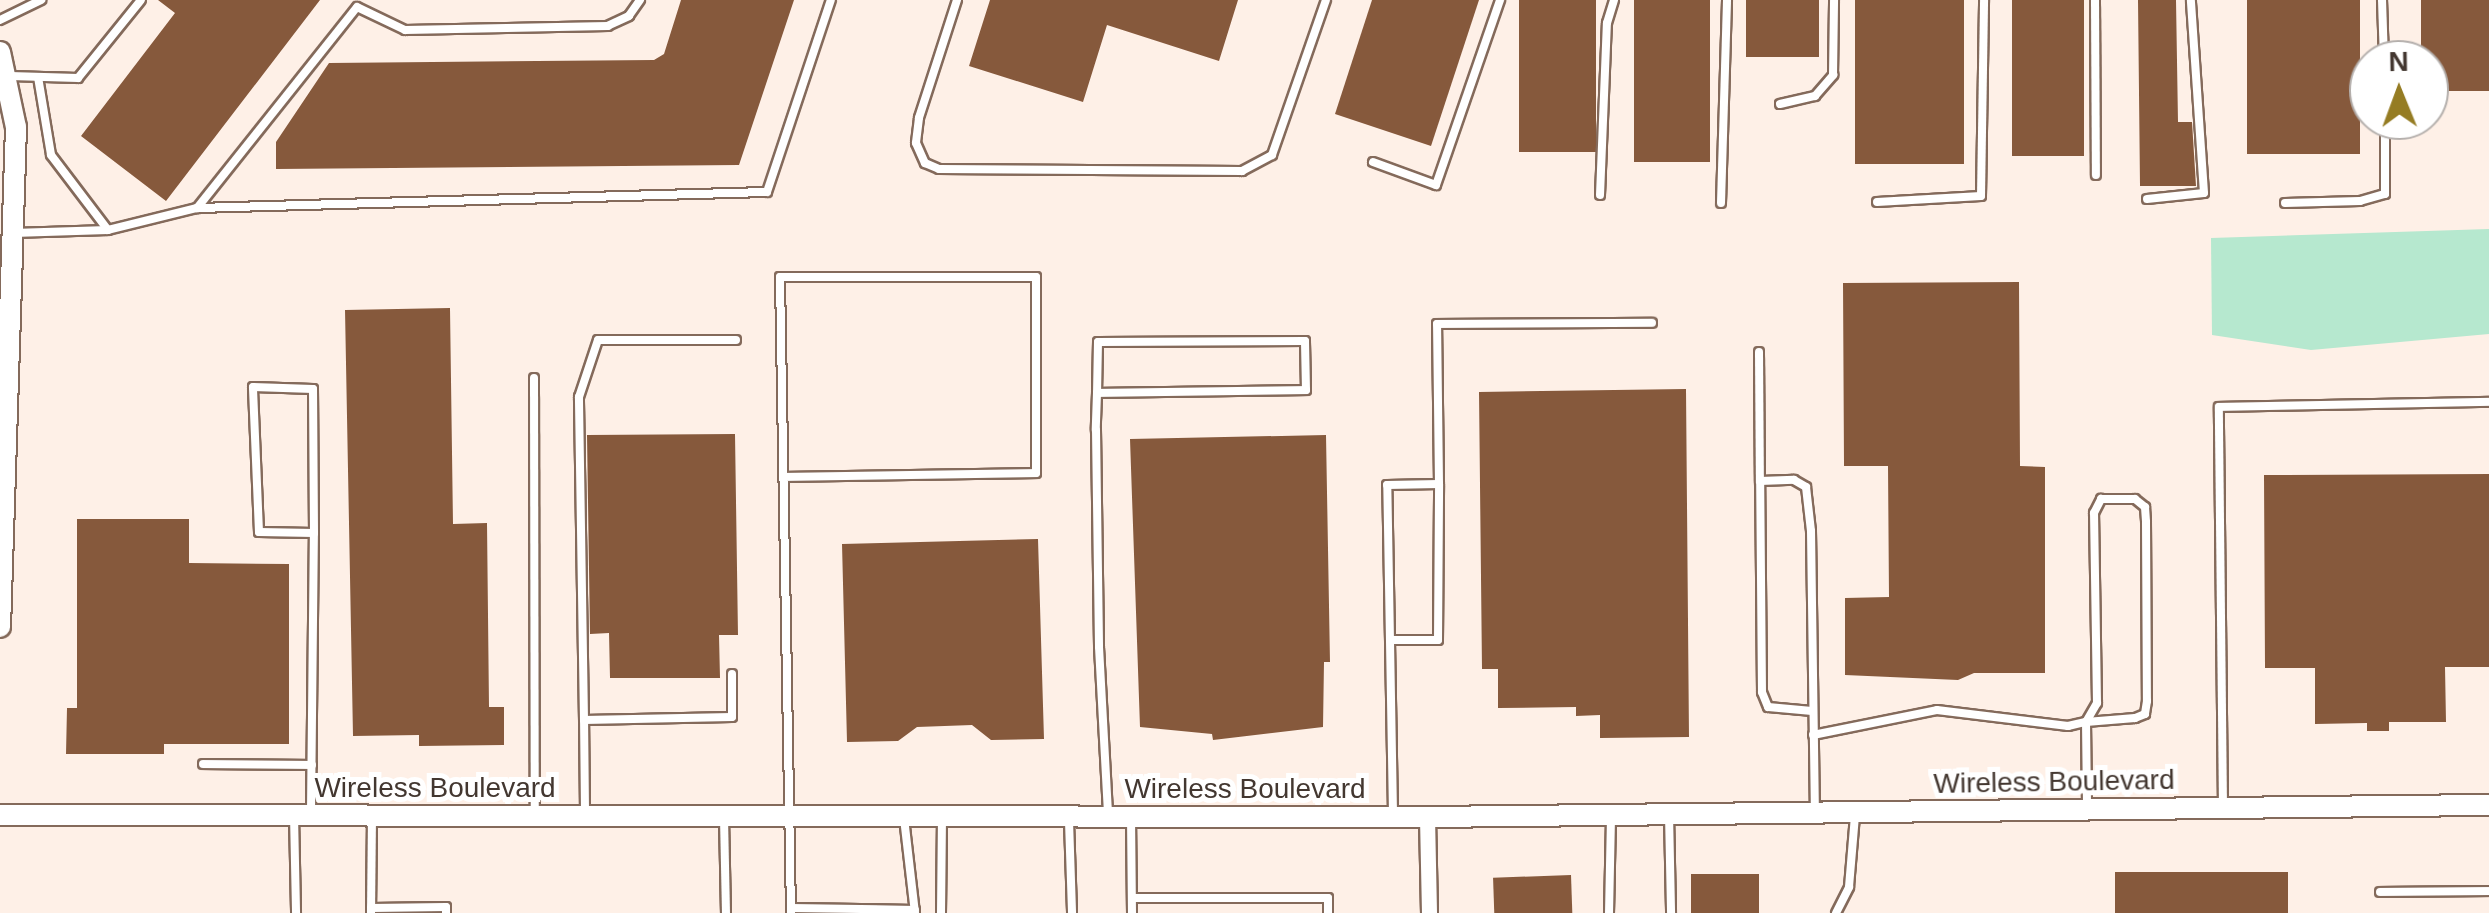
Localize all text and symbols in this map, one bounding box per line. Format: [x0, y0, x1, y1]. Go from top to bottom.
north arrow [2349, 40, 2449, 140]
text: N [2388, 46, 2409, 77]
street label: Wireless Boulevard [1933, 763, 2175, 801]
street label: Wireless Boulevard [314, 771, 556, 805]
street label: Wireless Boulevard [1124, 772, 1366, 806]

